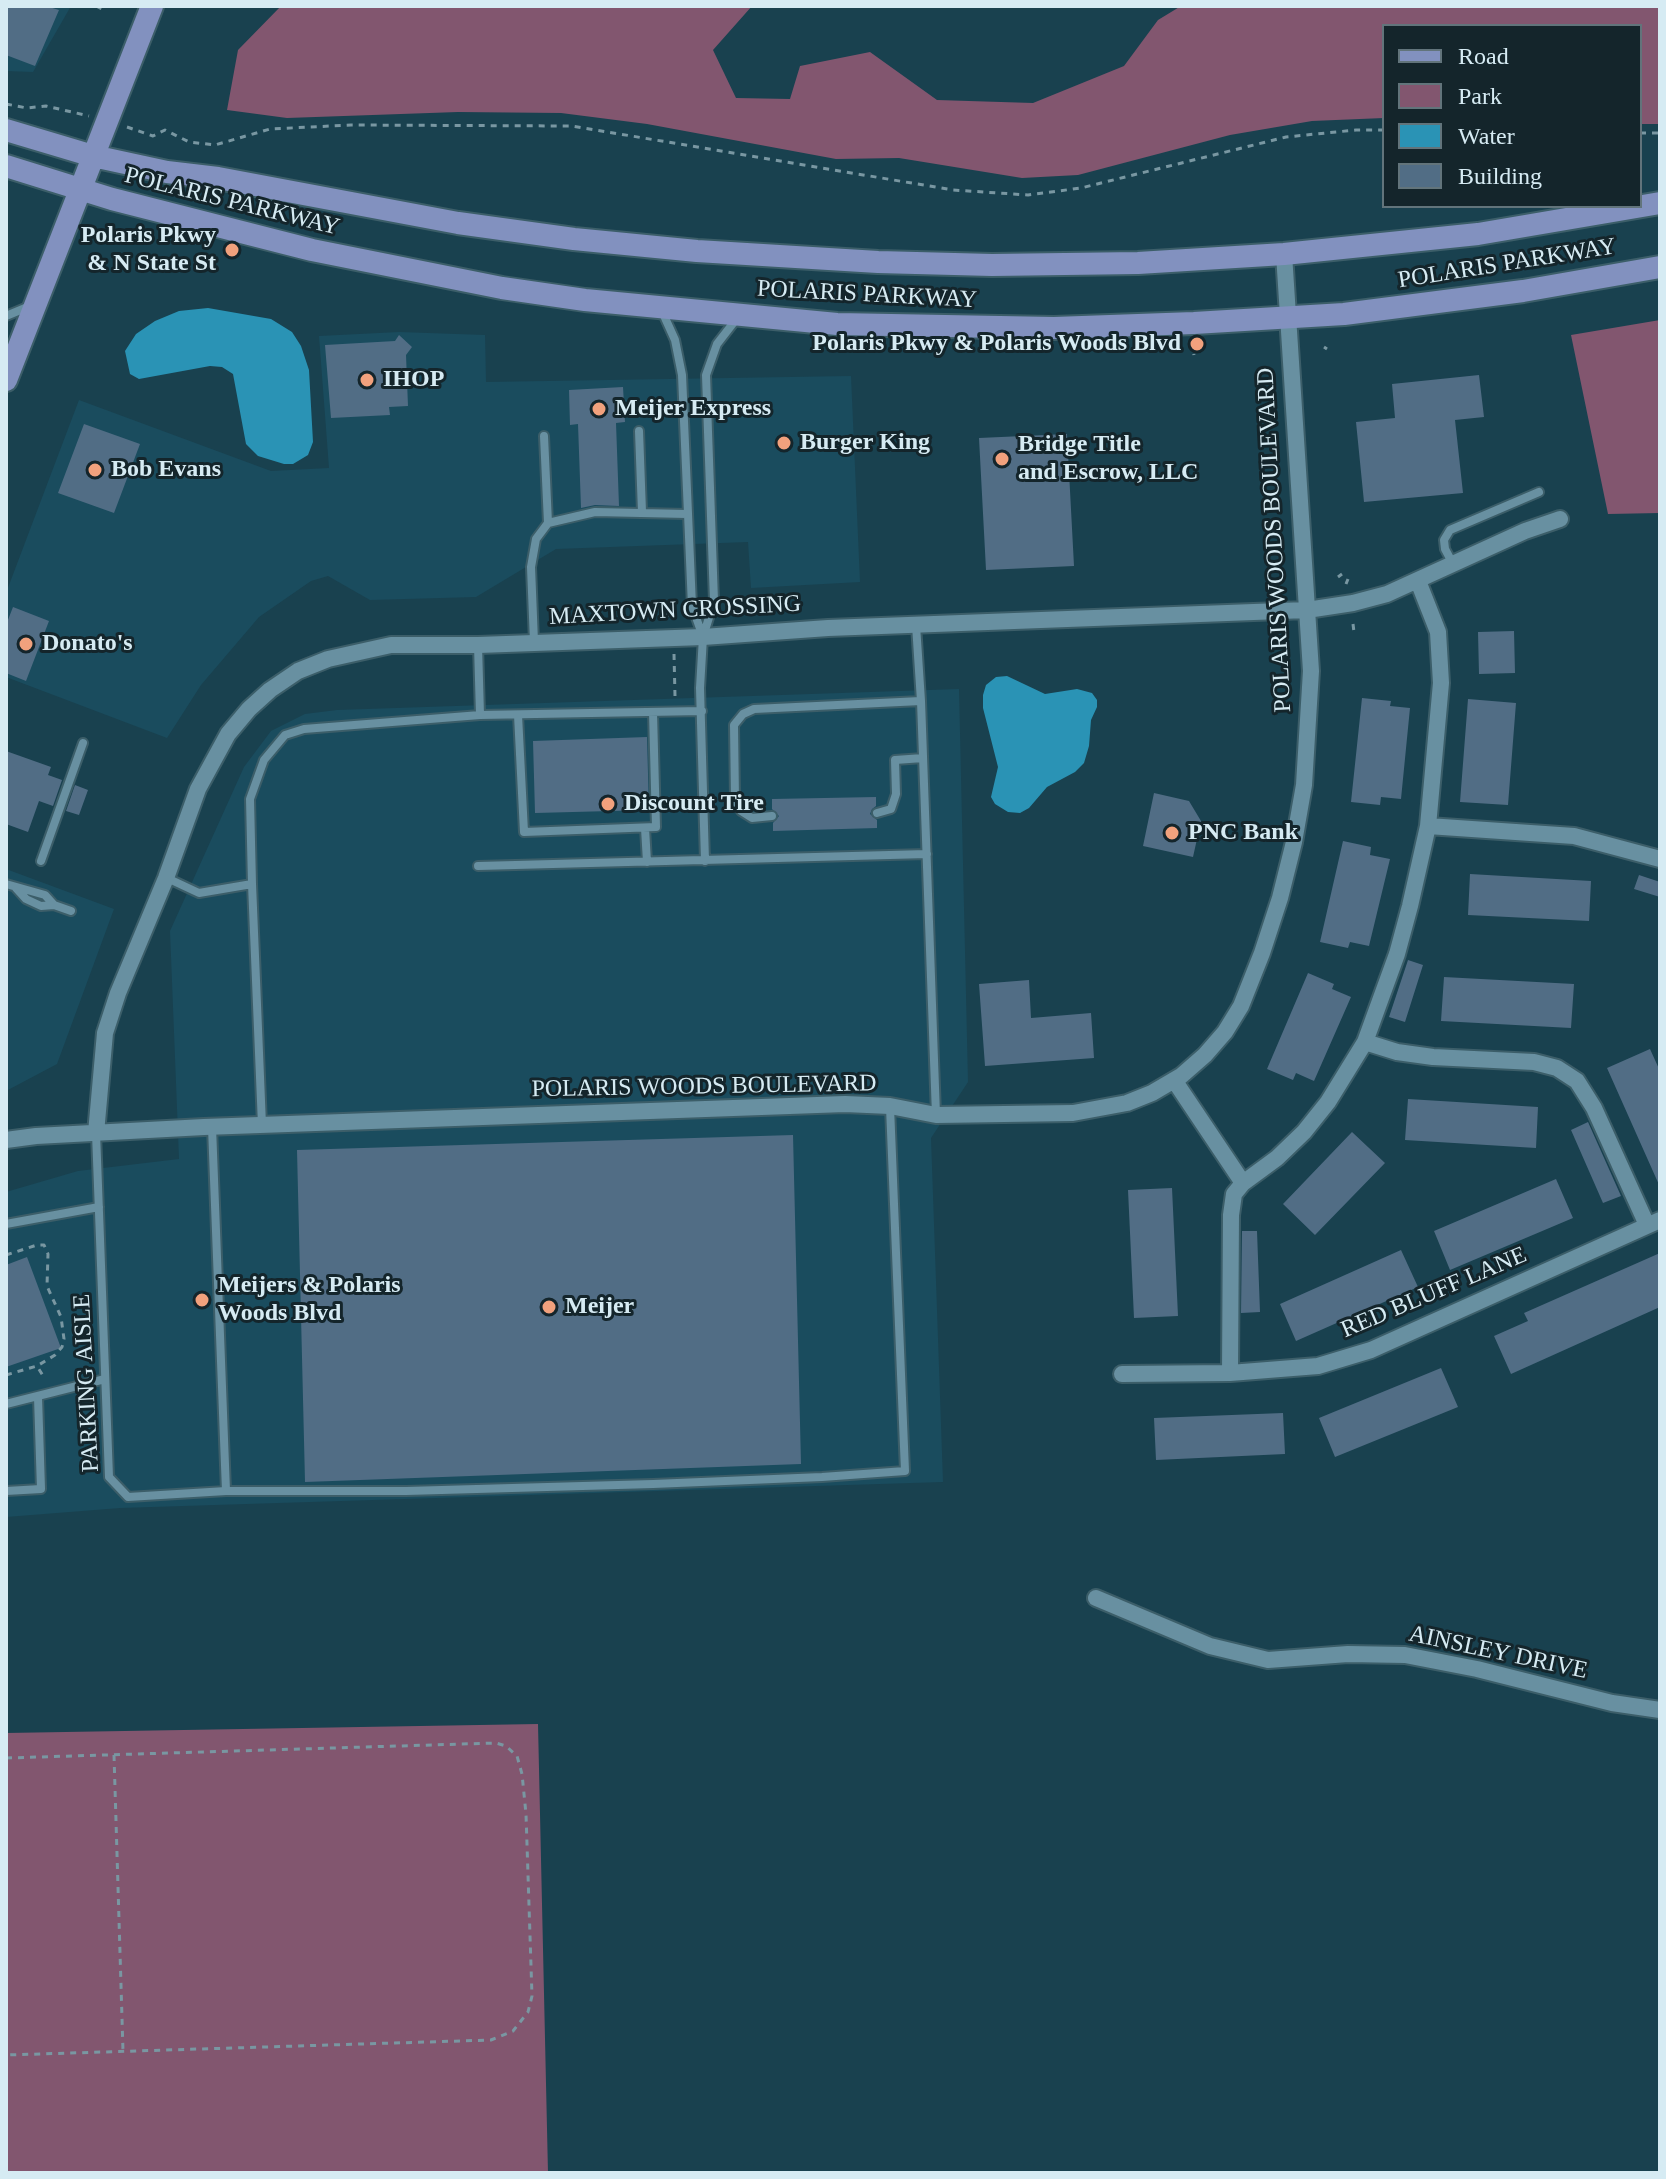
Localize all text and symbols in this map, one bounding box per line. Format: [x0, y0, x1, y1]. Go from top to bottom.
legend [1382, 24, 1642, 208]
text: Road [1458, 43, 1509, 69]
text: Park [1458, 83, 1502, 109]
text: Water [1458, 123, 1515, 149]
street label: POLARIS PARKWAY [122, 161, 342, 243]
text: Building [1458, 163, 1542, 189]
place label: Polaris Pkwy & N State St [81, 222, 216, 278]
street label: POLARIS PARKWAY [1396, 233, 1618, 295]
marker: Polaris Pkwy & N State St [223, 241, 241, 259]
street label: POLARIS PARKWAY [756, 275, 978, 315]
place label: Polaris Pkwy & Polaris Woods Blvd [812, 330, 1181, 358]
marker: Polaris Pkwy & Polaris Woods Blvd [1188, 335, 1206, 353]
place label: IHOP [383, 366, 444, 394]
street label: POLARIS WOODS BOULEVARD [1252, 367, 1298, 713]
marker: IHOP [358, 371, 376, 389]
place label: Meijer Express [615, 395, 771, 423]
marker: Meijer Express [590, 400, 608, 418]
place label: Burger King [800, 429, 930, 457]
place label: Bridge Title and Escrow, LLC [1018, 431, 1198, 487]
marker: Burger King [775, 434, 793, 452]
marker: Bridge Title and Escrow, LLC [993, 450, 1011, 468]
place label: Bob Evans [111, 456, 221, 484]
marker: Bob Evans [86, 461, 104, 479]
street label: MAXTOWN CROSSING [548, 590, 802, 632]
place label: Donato's [42, 630, 133, 658]
marker: Donato's [17, 635, 35, 653]
place label: Discount Tire [624, 790, 764, 818]
marker: Discount Tire [599, 795, 617, 813]
place label: PNC Bank [1188, 819, 1298, 847]
marker: PNC Bank [1163, 824, 1181, 842]
street label: POLARIS WOODS BOULEVARD [531, 1070, 877, 1104]
street label: RED BLUFF LANE [1337, 1241, 1531, 1345]
place label: Meijers & Polaris Woods Blvd [218, 1272, 401, 1328]
marker: Meijers & Polaris Woods Blvd [193, 1291, 211, 1309]
street label: PARKING AISLE [68, 1293, 106, 1473]
place label: Meijer [565, 1293, 634, 1321]
marker: Meijer [540, 1298, 558, 1316]
street label: AINSLEY DRIVE [1406, 1620, 1590, 1686]

